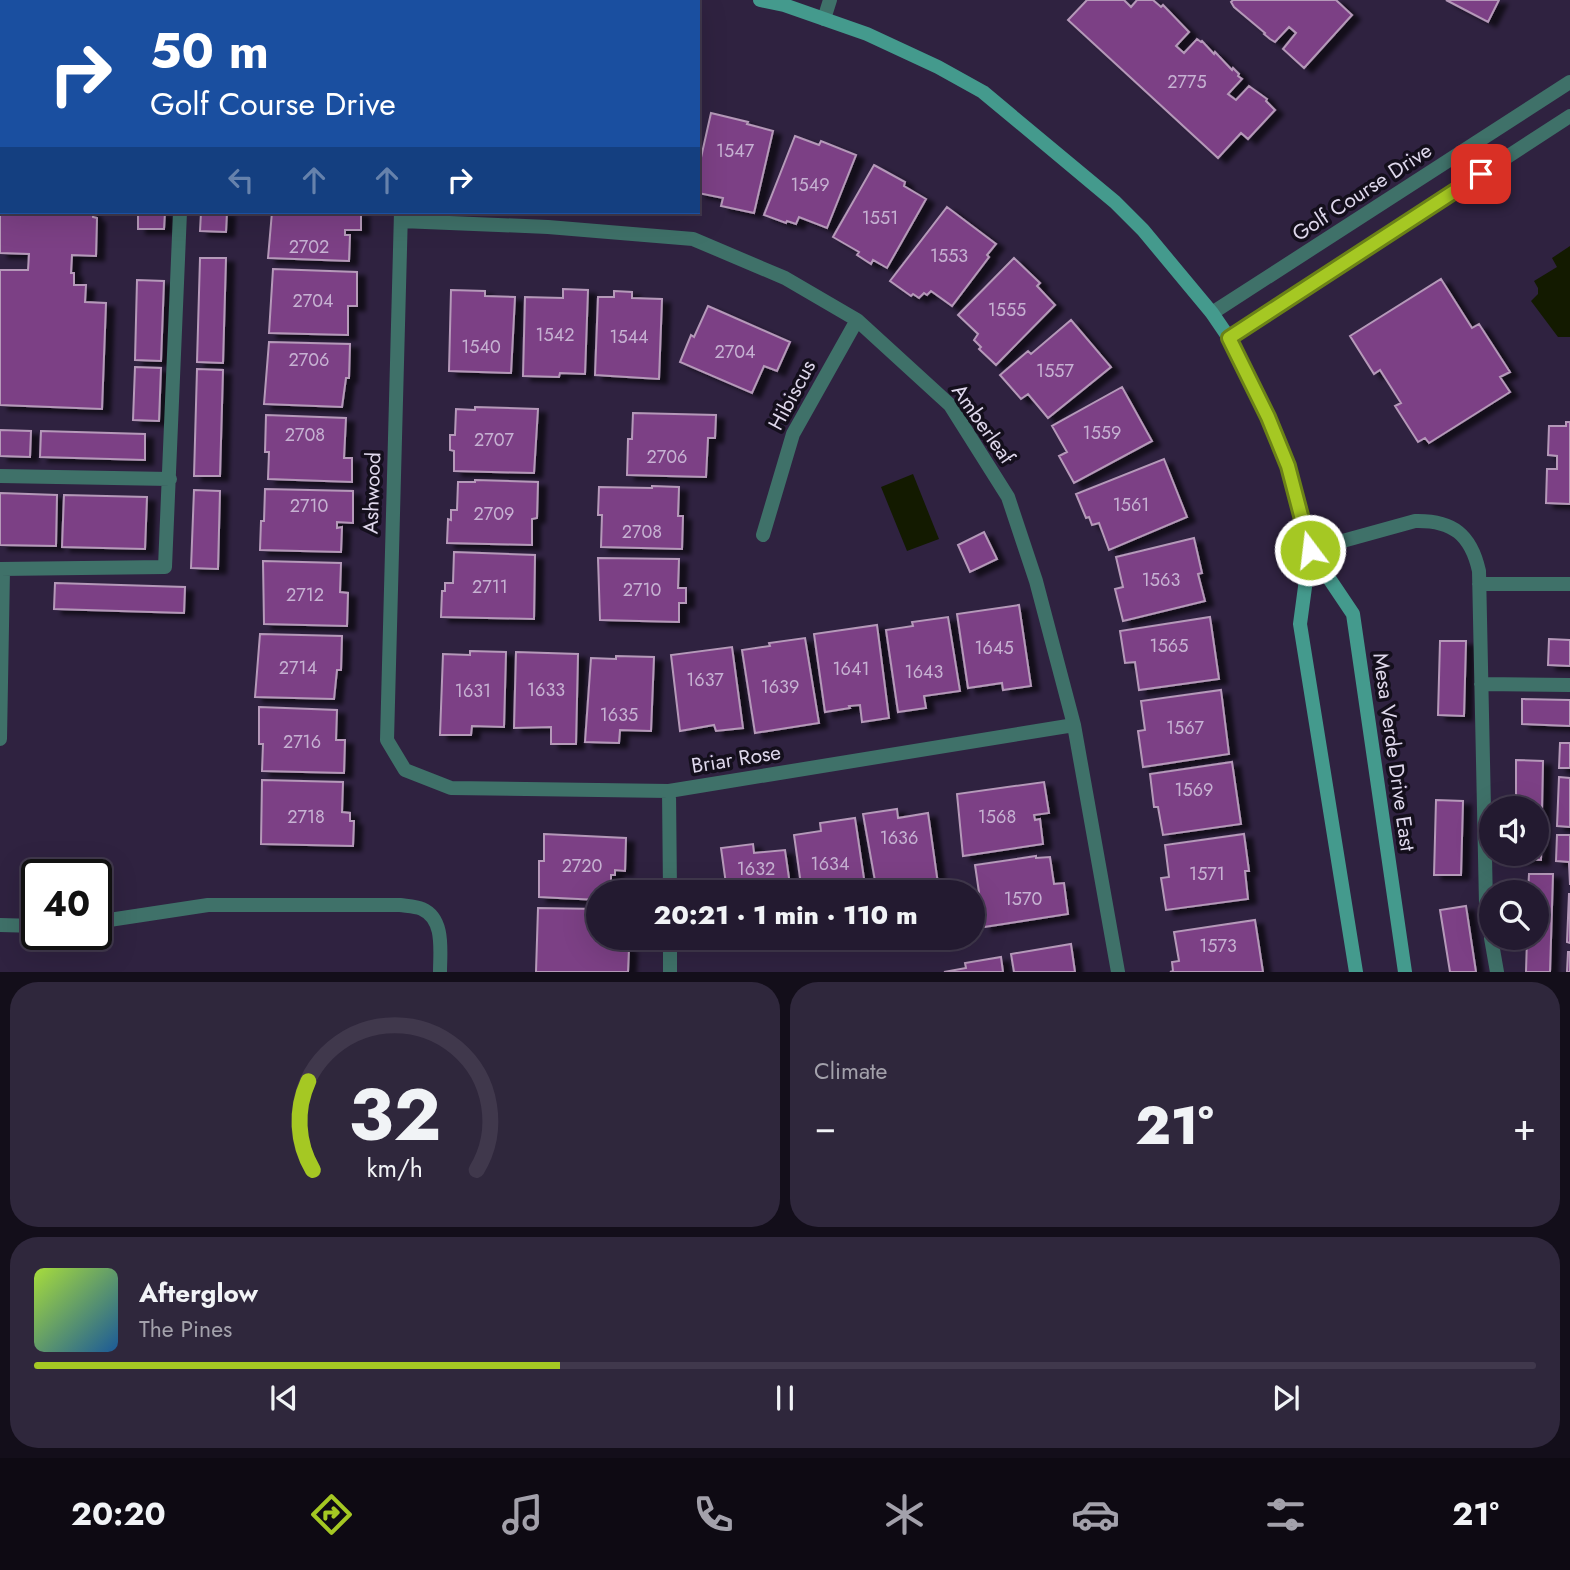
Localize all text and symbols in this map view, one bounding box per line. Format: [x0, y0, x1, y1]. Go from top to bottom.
text: 50 m [150, 16, 269, 86]
icon: right [35, 28, 126, 119]
house number: 2775 [1167, 69, 1207, 95]
text: Golf Course Drive [150, 81, 396, 127]
street label: Golf Course Drive [1286, 135, 1438, 248]
house number: 1547 [716, 138, 755, 164]
pin [1451, 144, 1511, 204]
icon: arrive [1462, 155, 1500, 193]
icon: left [222, 161, 260, 199]
icon: ahead [295, 161, 333, 199]
icon: ahead [368, 161, 406, 199]
icon: right [441, 161, 479, 199]
house number: 1549 [790, 172, 830, 198]
house number: 1551 [862, 205, 898, 231]
house number: 2702 [289, 234, 329, 260]
house number: 1553 [930, 243, 968, 269]
house number: 2704 [293, 288, 334, 314]
house number: 1555 [988, 297, 1026, 323]
house number: 1542 [536, 322, 575, 348]
house number: 1544 [609, 324, 649, 350]
house number: 1540 [461, 334, 501, 360]
house number: 2704 [715, 339, 756, 365]
house number: 2706 [289, 347, 329, 373]
street label: Hibiscus [761, 354, 823, 436]
house number: 1557 [1036, 358, 1074, 384]
street label: Amberleaf [944, 378, 1022, 471]
house number: 1559 [1083, 420, 1121, 446]
house number: 2708 [285, 422, 325, 448]
house number: 2707 [474, 427, 515, 453]
house number: 2706 [647, 444, 687, 470]
street label: Ashwood [356, 451, 388, 535]
house number: 1561 [1113, 492, 1149, 518]
house number: 2710 [290, 493, 328, 519]
house number: 2709 [474, 501, 514, 527]
position arrow [1273, 513, 1347, 587]
house number: 2708 [622, 519, 662, 545]
house number: 1563 [1142, 567, 1180, 593]
house number: 2711 [472, 574, 508, 600]
house number: 2710 [623, 577, 661, 603]
house number: 2712 [286, 582, 324, 608]
house number: 1565 [1150, 633, 1188, 659]
house number: 1645 [974, 635, 1014, 661]
street label: Mesa Verde Drive East [1365, 651, 1423, 853]
house number: 2714 [279, 655, 317, 681]
house number: 1641 [832, 656, 870, 682]
house number: 1643 [905, 659, 944, 685]
house number: 1637 [686, 667, 724, 693]
house number: 1639 [761, 674, 799, 700]
house number: 1633 [527, 677, 565, 703]
house number: 1631 [455, 678, 491, 704]
house number: 1635 [600, 702, 638, 728]
house number: 1567 [1166, 715, 1205, 741]
house number: 2716 [283, 729, 321, 755]
street label: Briar Rose [689, 737, 783, 781]
house number: 1569 [1175, 777, 1214, 803]
map controls [1479, 796, 1549, 950]
button: sound [1479, 796, 1549, 866]
house number: 2718 [287, 804, 325, 830]
house number: 1568 [978, 804, 1016, 830]
house number: 1636 [880, 825, 918, 851]
house number: 1634 [811, 851, 849, 877]
house number: 2720 [562, 853, 603, 879]
house number: 1632 [737, 856, 775, 882]
speed limit sign: 40 [21, 859, 112, 950]
house number: 1571 [1189, 861, 1225, 887]
button: search [1479, 880, 1549, 950]
house number: 1570 [1004, 886, 1042, 912]
text: 20:21 · 1 min · 110 m [653, 896, 918, 934]
house number: 1573 [1199, 933, 1237, 959]
text: Climate [814, 1054, 887, 1088]
text: 32 [349, 1063, 441, 1168]
text: 21° [1135, 1088, 1214, 1164]
text: − [814, 1099, 836, 1154]
text: + [1513, 1099, 1536, 1154]
text: km/h [367, 1150, 423, 1186]
text: Afterglow [139, 1274, 258, 1312]
text: The Pines [139, 1312, 232, 1346]
icon: previous [265, 1379, 303, 1417]
icon: pause [766, 1379, 804, 1417]
icon: next [1267, 1379, 1305, 1417]
icon: directions [307, 1490, 356, 1539]
icon: music [498, 1490, 547, 1539]
icon: phone [689, 1490, 738, 1539]
icon: climate [880, 1490, 929, 1539]
icon: car [1071, 1490, 1120, 1539]
icon: filters [1261, 1490, 1310, 1539]
text: 20:20 [71, 1491, 166, 1537]
text: 21° [1452, 1491, 1499, 1537]

